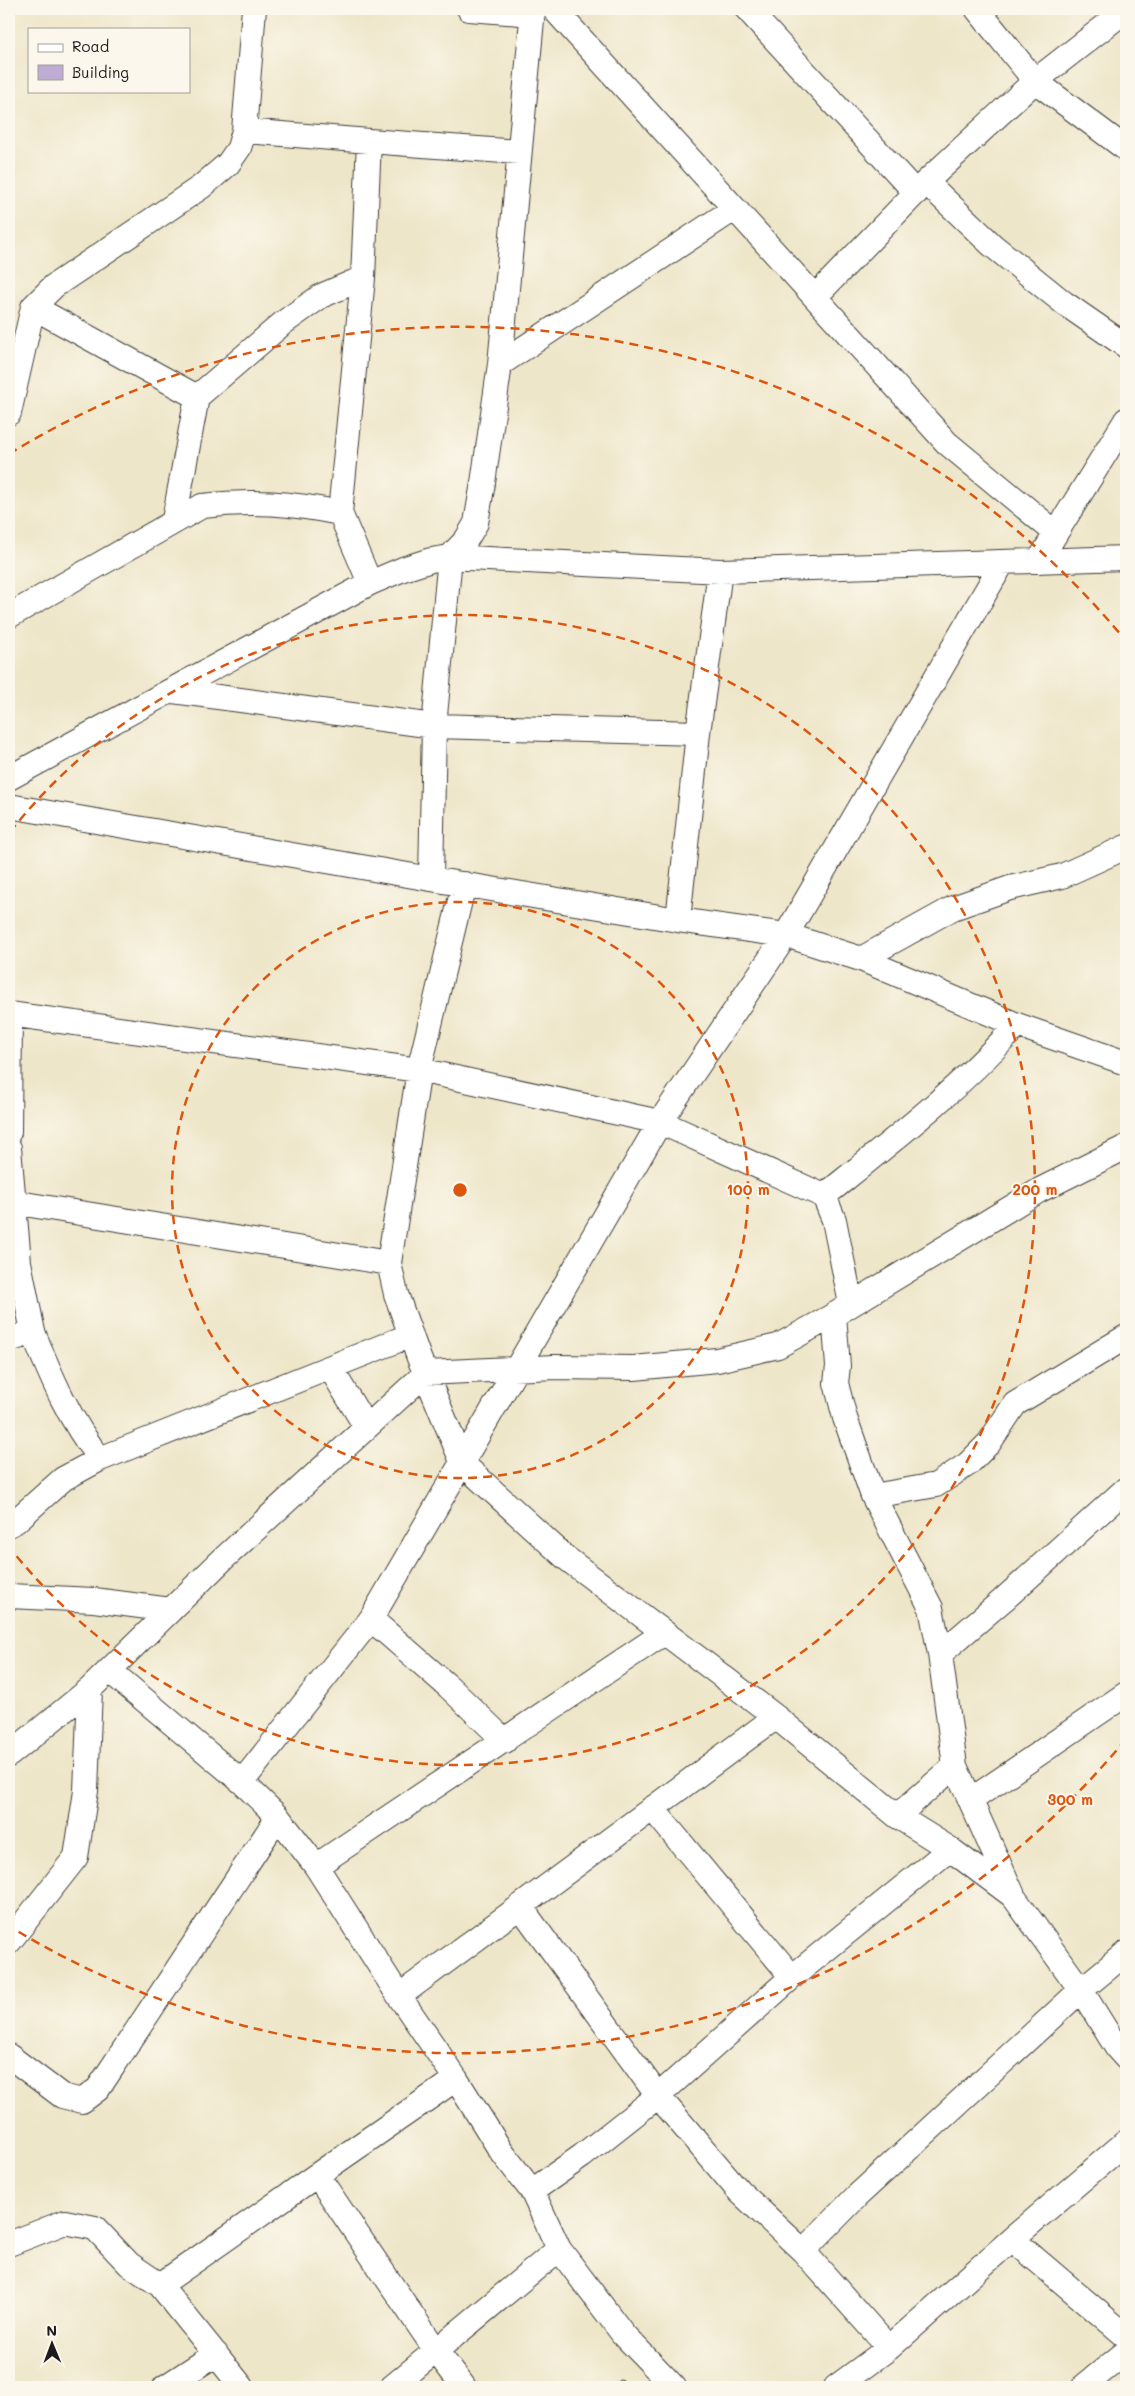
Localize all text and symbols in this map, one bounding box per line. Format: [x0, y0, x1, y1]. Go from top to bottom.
legend [28, 28, 190, 92]
text: Road [72, 36, 109, 56]
text: Building [72, 62, 129, 82]
text: 100 m [726, 1179, 770, 1199]
text: 200 m [1013, 1179, 1058, 1199]
centre of rings [451, 1181, 469, 1199]
text: 300 m [1047, 1789, 1093, 1809]
north arrow [28, 2318, 78, 2368]
text: N [46, 2321, 57, 2340]

